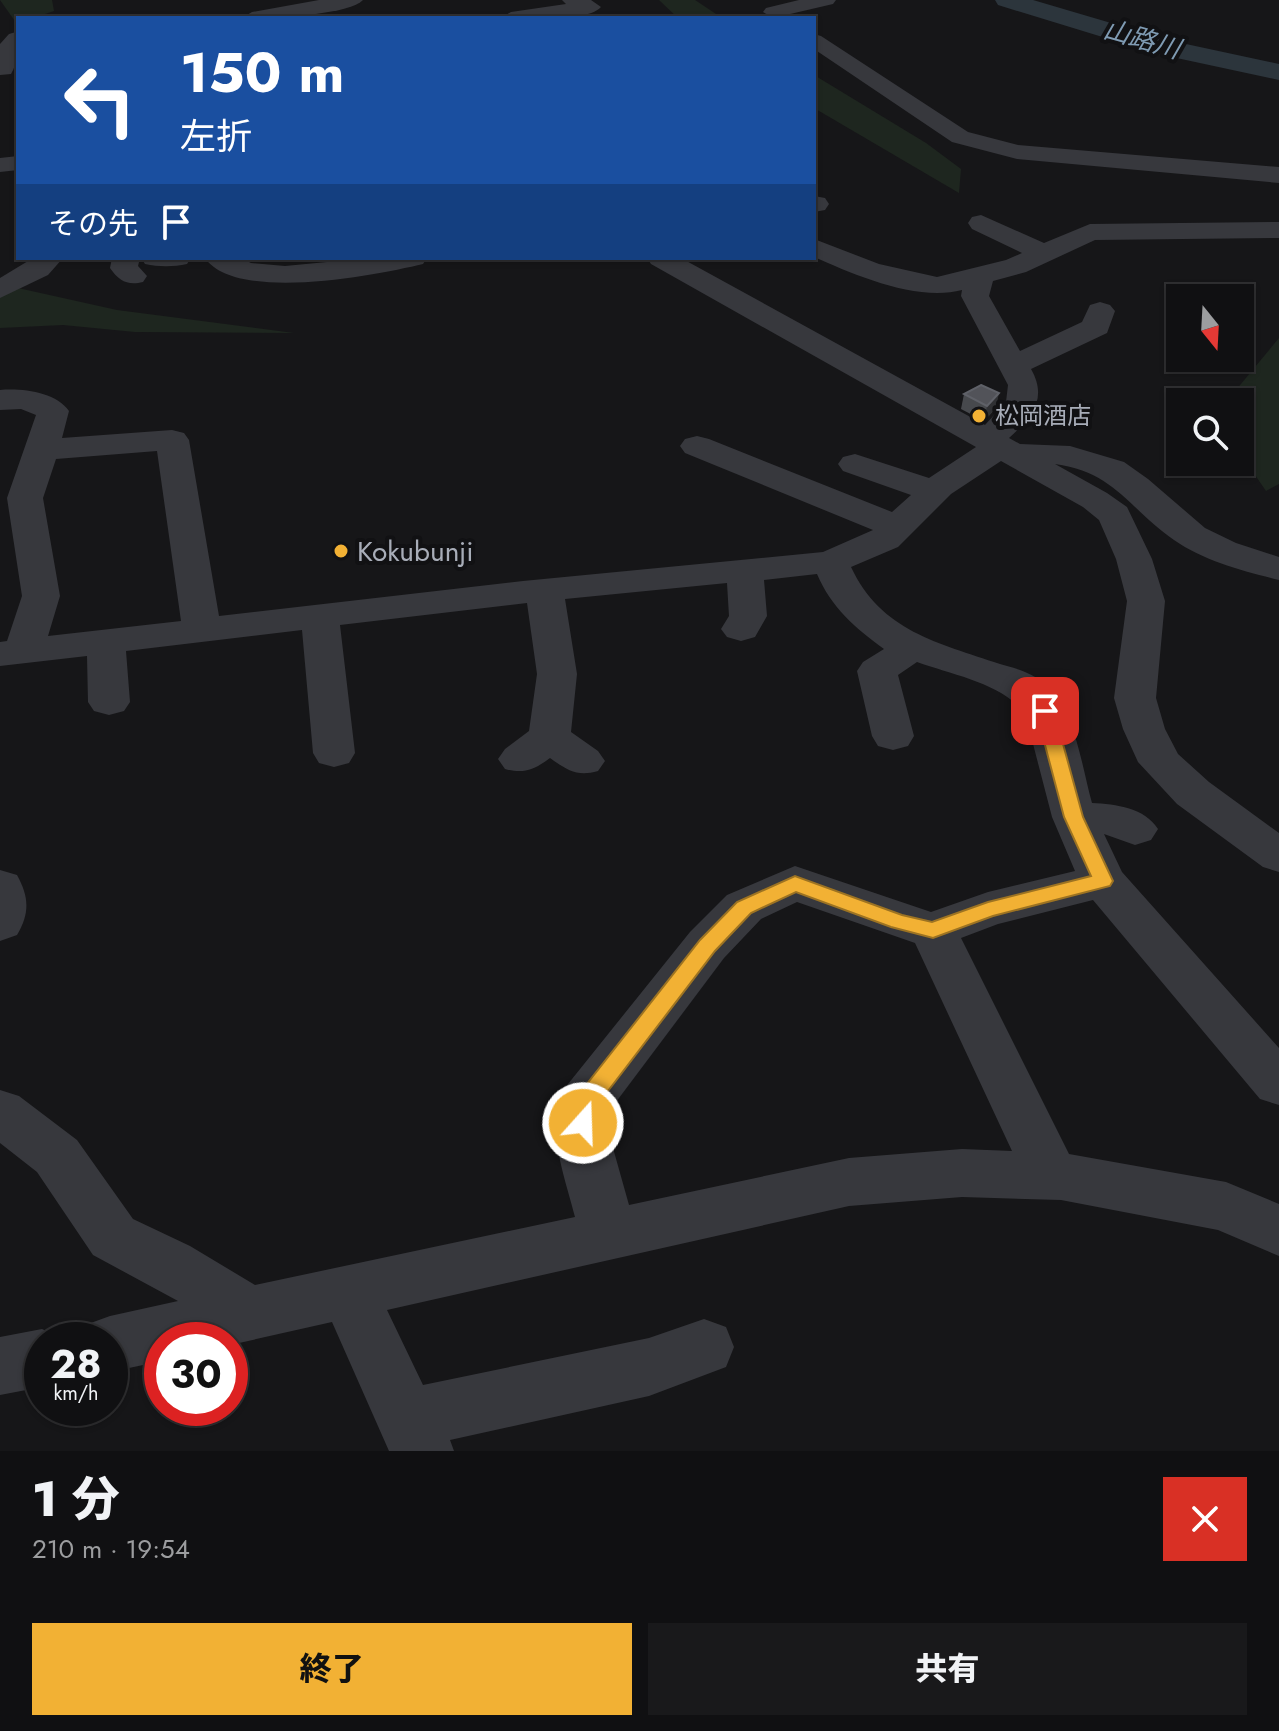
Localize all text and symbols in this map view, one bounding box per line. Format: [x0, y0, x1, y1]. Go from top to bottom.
water label: 山路川 [1099, 10, 1188, 69]
text: 150 m [180, 32, 344, 113]
icon: left [48, 48, 152, 152]
text: 左折 [180, 110, 252, 162]
icon: arrive [154, 200, 198, 244]
text: その先 [48, 202, 138, 245]
north arrow [1166, 284, 1254, 372]
map controls [1166, 284, 1254, 476]
button: search [1166, 388, 1254, 476]
place label: 松岡酒店 [995, 398, 1091, 433]
marker: 松岡酒店 [970, 407, 988, 425]
place label: Kokubunji [357, 531, 474, 572]
marker: Kokubunji [332, 542, 350, 560]
pin [1011, 677, 1079, 745]
icon: arrive [1023, 689, 1067, 733]
position arrow [541, 1081, 625, 1165]
speed limit sign: 30 [144, 1322, 248, 1426]
text: 28 [50, 1335, 102, 1393]
text: km/h [53, 1379, 99, 1408]
text: 1 分 [32, 1465, 120, 1534]
button: close [1163, 1477, 1247, 1561]
text: 210 m · 19:54 [32, 1530, 190, 1568]
button: 終了 [32, 1623, 632, 1715]
button: 共有 [648, 1623, 1247, 1715]

